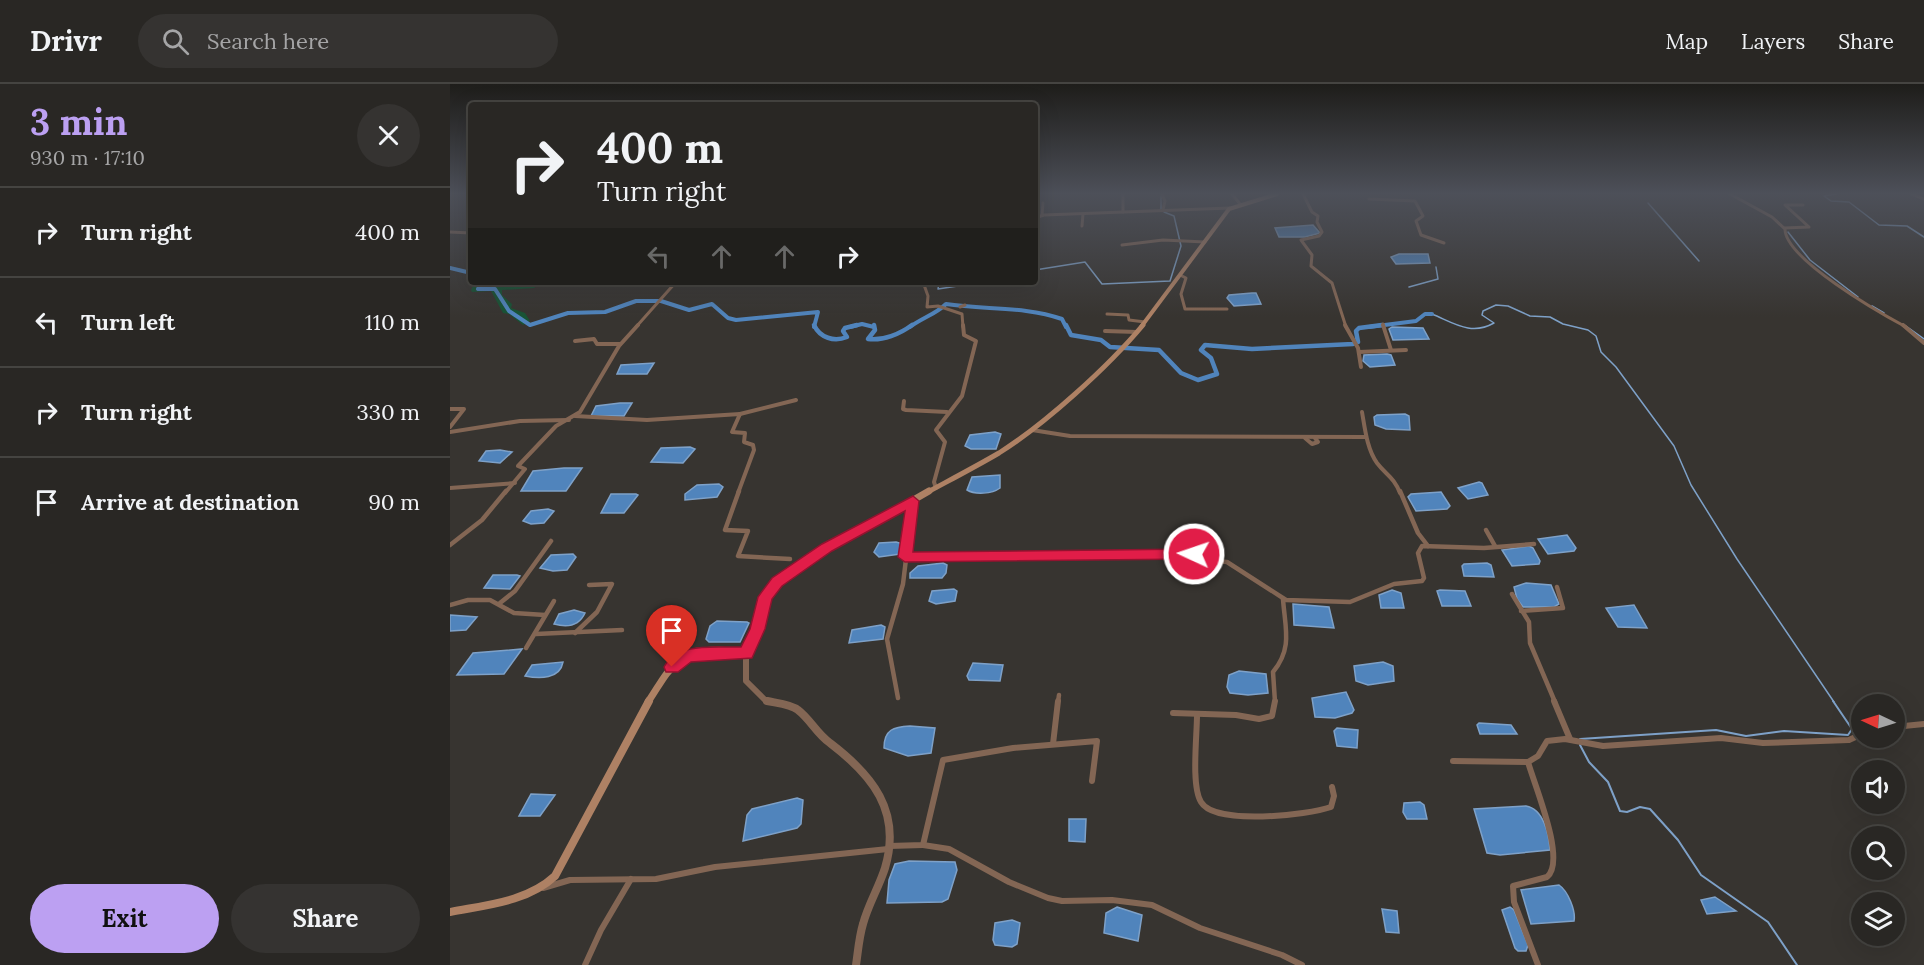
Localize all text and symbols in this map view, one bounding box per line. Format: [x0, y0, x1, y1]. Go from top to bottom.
search box [138, 14, 558, 68]
text: Drivr [30, 23, 102, 59]
icon: search [159, 25, 192, 58]
text: Search here [207, 27, 329, 55]
text: Map [1665, 28, 1708, 55]
text: Layers [1741, 28, 1805, 55]
text: Share [1838, 28, 1894, 55]
text: 3 min [30, 99, 128, 145]
button: close [357, 104, 420, 167]
text: 400 m [597, 121, 723, 175]
icon: right [498, 126, 576, 204]
text: 930 m · 17:10 [30, 145, 145, 170]
text: Turn right [597, 174, 726, 208]
icon: right [30, 216, 63, 249]
text: Turn right [81, 218, 192, 246]
text: 400 m [355, 218, 420, 246]
icon: left [642, 240, 675, 273]
icon: ahead [705, 240, 738, 273]
icon: ahead [768, 240, 801, 273]
icon: right [831, 240, 864, 273]
icon: left [30, 306, 63, 339]
text: Turn left [81, 308, 175, 336]
text: 110 m [365, 308, 420, 336]
icon: right [30, 396, 63, 429]
text: Turn right [81, 398, 192, 426]
text: 330 m [356, 398, 420, 426]
icon: arrive [30, 486, 63, 519]
text: Arrive at destination [81, 488, 299, 516]
text: 90 m [368, 488, 420, 516]
position arrow [1162, 522, 1226, 586]
pin [646, 605, 697, 667]
icon: arrive [655, 614, 688, 647]
north arrow [1851, 694, 1905, 748]
map controls [1851, 694, 1905, 946]
button: sound [1851, 760, 1905, 814]
button: search [1851, 826, 1905, 880]
button: Exit [30, 884, 219, 953]
button: Share [231, 884, 420, 953]
button: layers [1851, 892, 1905, 946]

